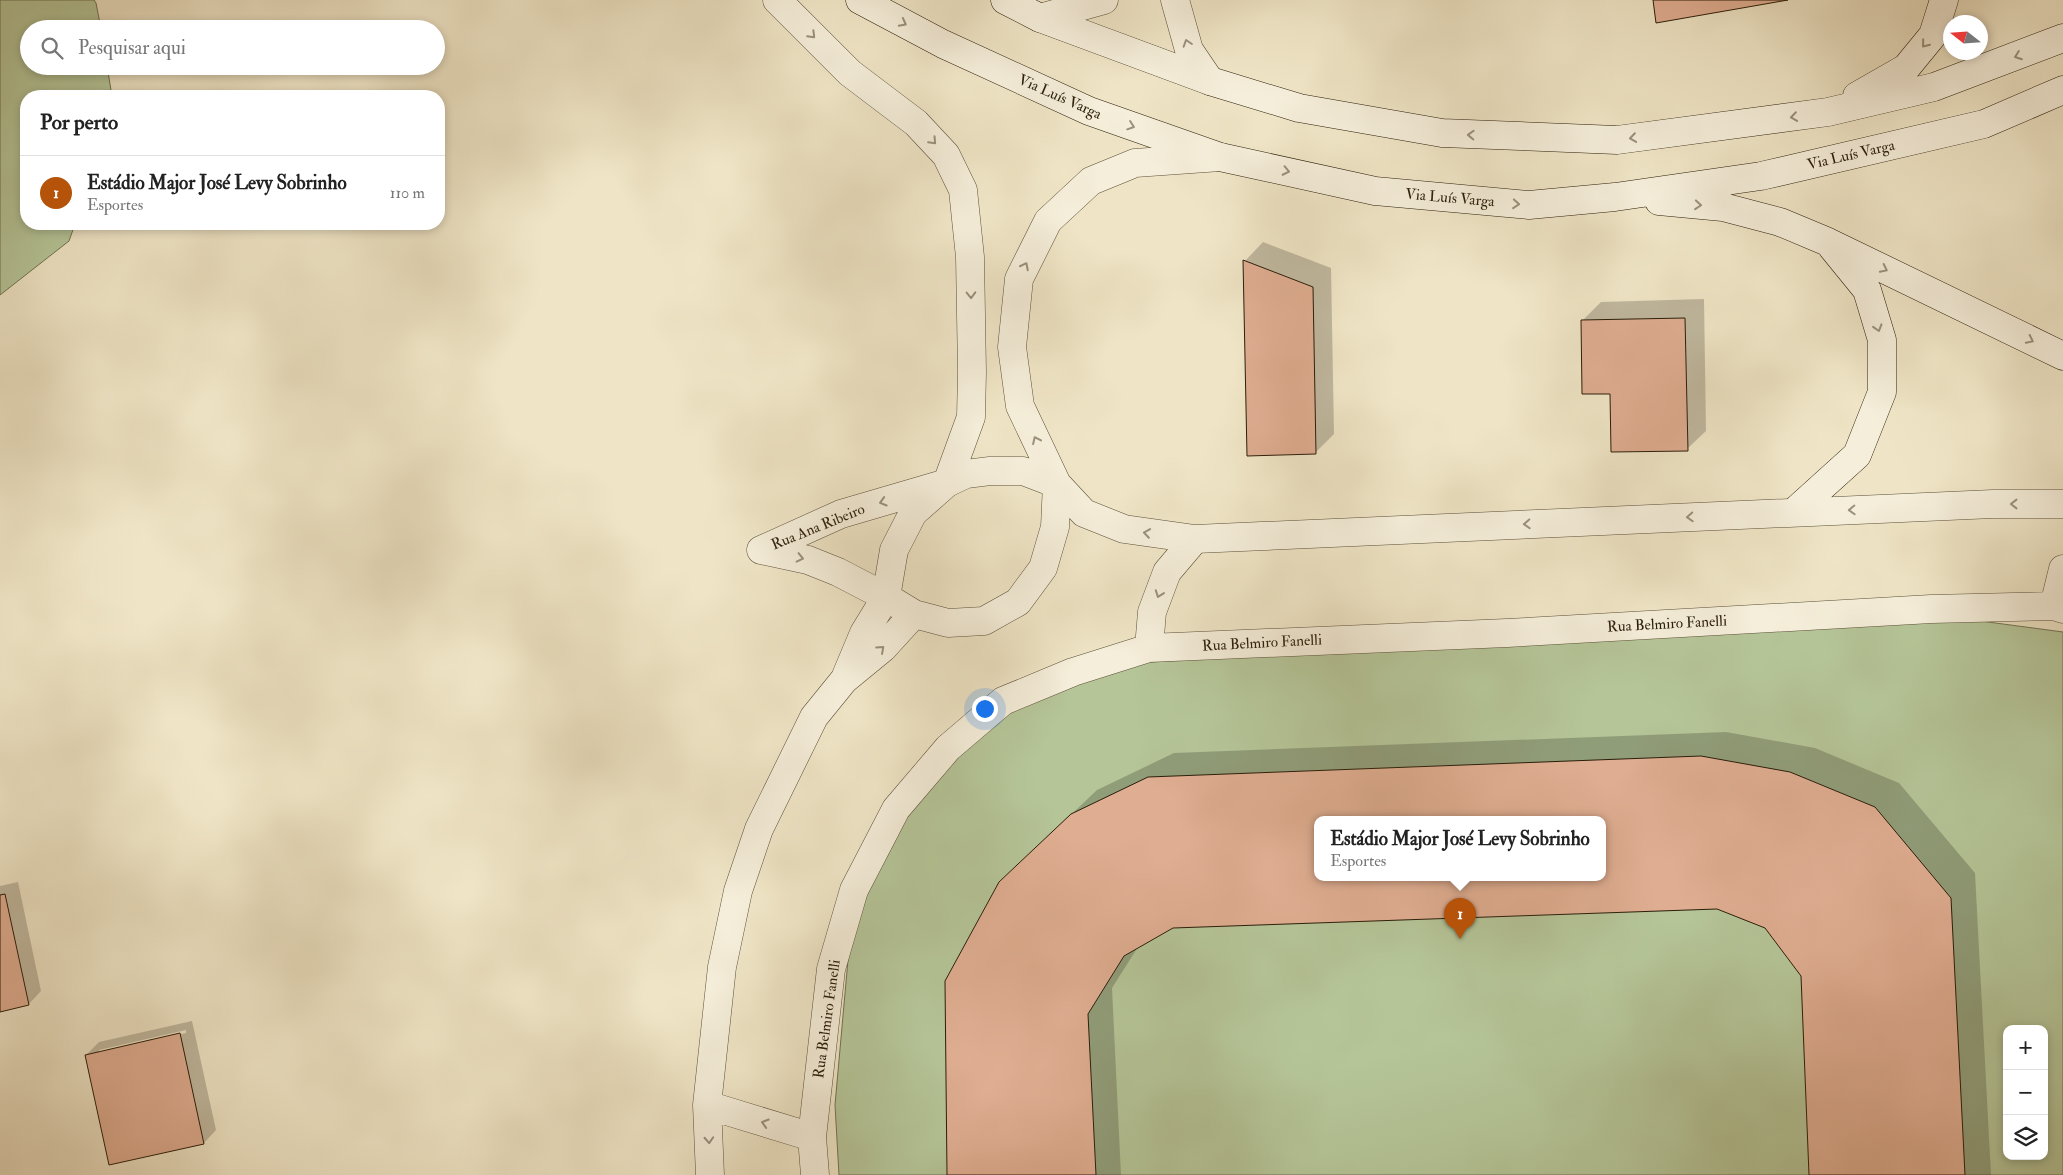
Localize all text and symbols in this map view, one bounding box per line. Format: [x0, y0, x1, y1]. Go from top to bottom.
north arrow [1943, 15, 1988, 60]
one-way arrow [898, 17, 907, 27]
search box [20, 20, 445, 75]
one-way arrow [806, 29, 815, 38]
icon: search [38, 34, 66, 62]
text: Pesquisar aqui [78, 36, 186, 60]
one-way arrow [1183, 39, 1193, 47]
one-way arrow [1922, 39, 1931, 48]
one-way arrow [2014, 50, 2022, 60]
street label: Via Luís Varga [1015, 70, 1105, 124]
text: Por perto [40, 109, 118, 136]
one-way arrow [1790, 111, 1798, 122]
one-way arrow [1126, 120, 1134, 130]
one-way arrow [1466, 129, 1474, 140]
one-way arrow [1629, 132, 1637, 143]
one-way arrow [927, 136, 936, 145]
street label: Via Luís Varga [1805, 136, 1897, 174]
one-way arrow [1282, 166, 1291, 176]
text: Estádio Major José Levy Sobrinho [87, 171, 347, 195]
text: 1 [53, 183, 59, 203]
text: 110 m [390, 183, 425, 203]
street label: Via Luís Varga [1405, 185, 1496, 211]
text: Esportes [87, 195, 143, 215]
one-way arrow [1513, 198, 1521, 209]
one-way arrow [1694, 199, 1702, 210]
one-way arrow [1879, 262, 1888, 273]
one-way arrow [1019, 263, 1029, 272]
one-way arrow [966, 291, 976, 299]
one-way arrow [1873, 323, 1883, 331]
one-way arrow [2025, 334, 2034, 344]
one-way arrow [1032, 436, 1043, 445]
one-way arrow [880, 496, 888, 506]
one-way arrow [2010, 499, 2018, 509]
street label: Rua Ana Ribeiro [768, 500, 868, 554]
one-way arrow [1848, 505, 1856, 515]
one-way arrow [1685, 512, 1693, 522]
one-way arrow [1523, 519, 1531, 530]
one-way arrow [1142, 528, 1151, 538]
one-way arrow [796, 552, 805, 563]
one-way arrow [1155, 589, 1165, 598]
street label: Rua Belmiro Fanelli [1607, 611, 1727, 637]
street label: Rua Belmiro Fanelli [1202, 630, 1322, 656]
one-way arrow [876, 646, 885, 655]
your location [972, 696, 998, 722]
popup [1314, 816, 1606, 881]
text: Estádio Major José Levy Sobrinho [1330, 827, 1590, 851]
text: Esportes [1330, 851, 1386, 871]
pin: 1 [1444, 898, 1476, 939]
street label: Rua Belmiro Fanelli [809, 958, 845, 1080]
map controls [2003, 1025, 2048, 1160]
button: + [2003, 1025, 2048, 1070]
button: − [2003, 1070, 2048, 1115]
button: layers [2003, 1115, 2048, 1160]
one-way arrow [762, 1118, 770, 1128]
one-way arrow [703, 1136, 714, 1144]

